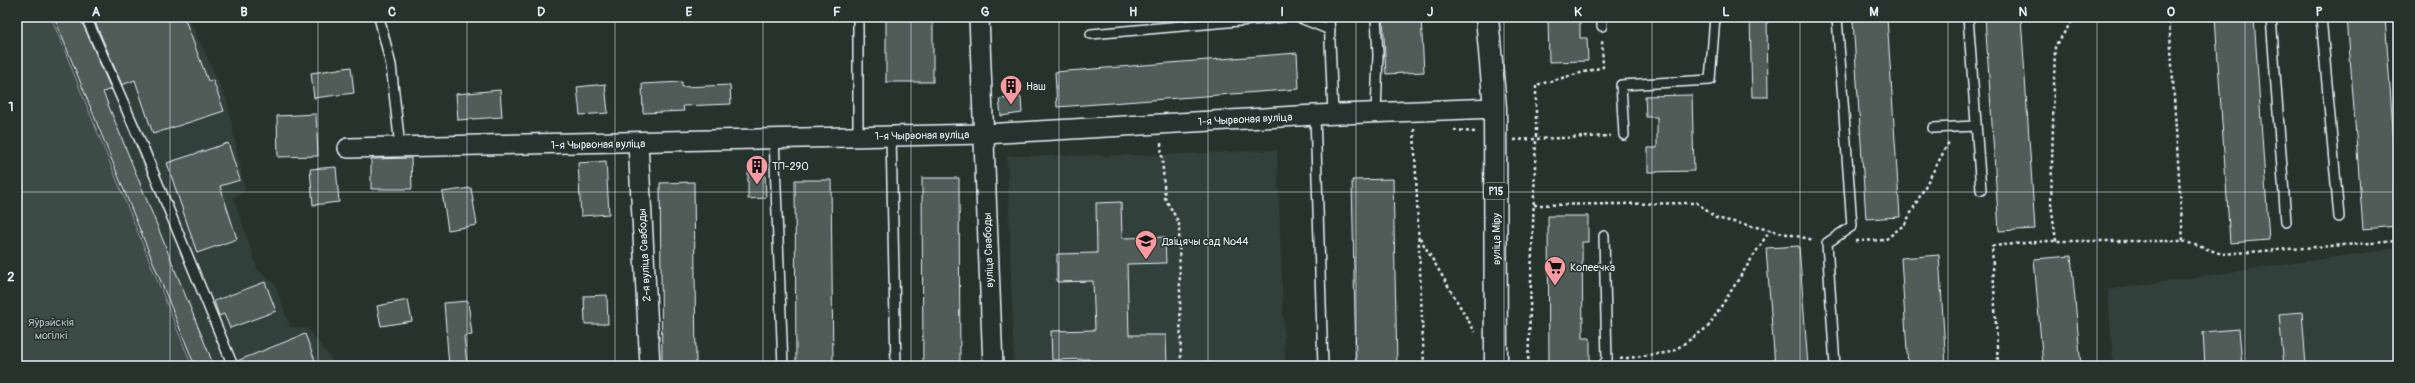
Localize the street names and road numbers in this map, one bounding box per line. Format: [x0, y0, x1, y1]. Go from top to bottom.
street label: 1-я Чырвоная вуліца [1197, 111, 1293, 128]
street label: 1-я Чырвоная вуліца [875, 128, 969, 143]
street label: 1-я Чырвоная вуліца [551, 137, 645, 152]
road number: Р15 [1484, 183, 1508, 199]
street label: 2-я вуліца Свабоды [636, 208, 653, 302]
street label: вуліца Свабоды [981, 212, 996, 288]
street label: вуліца Міру [1490, 213, 1503, 265]

